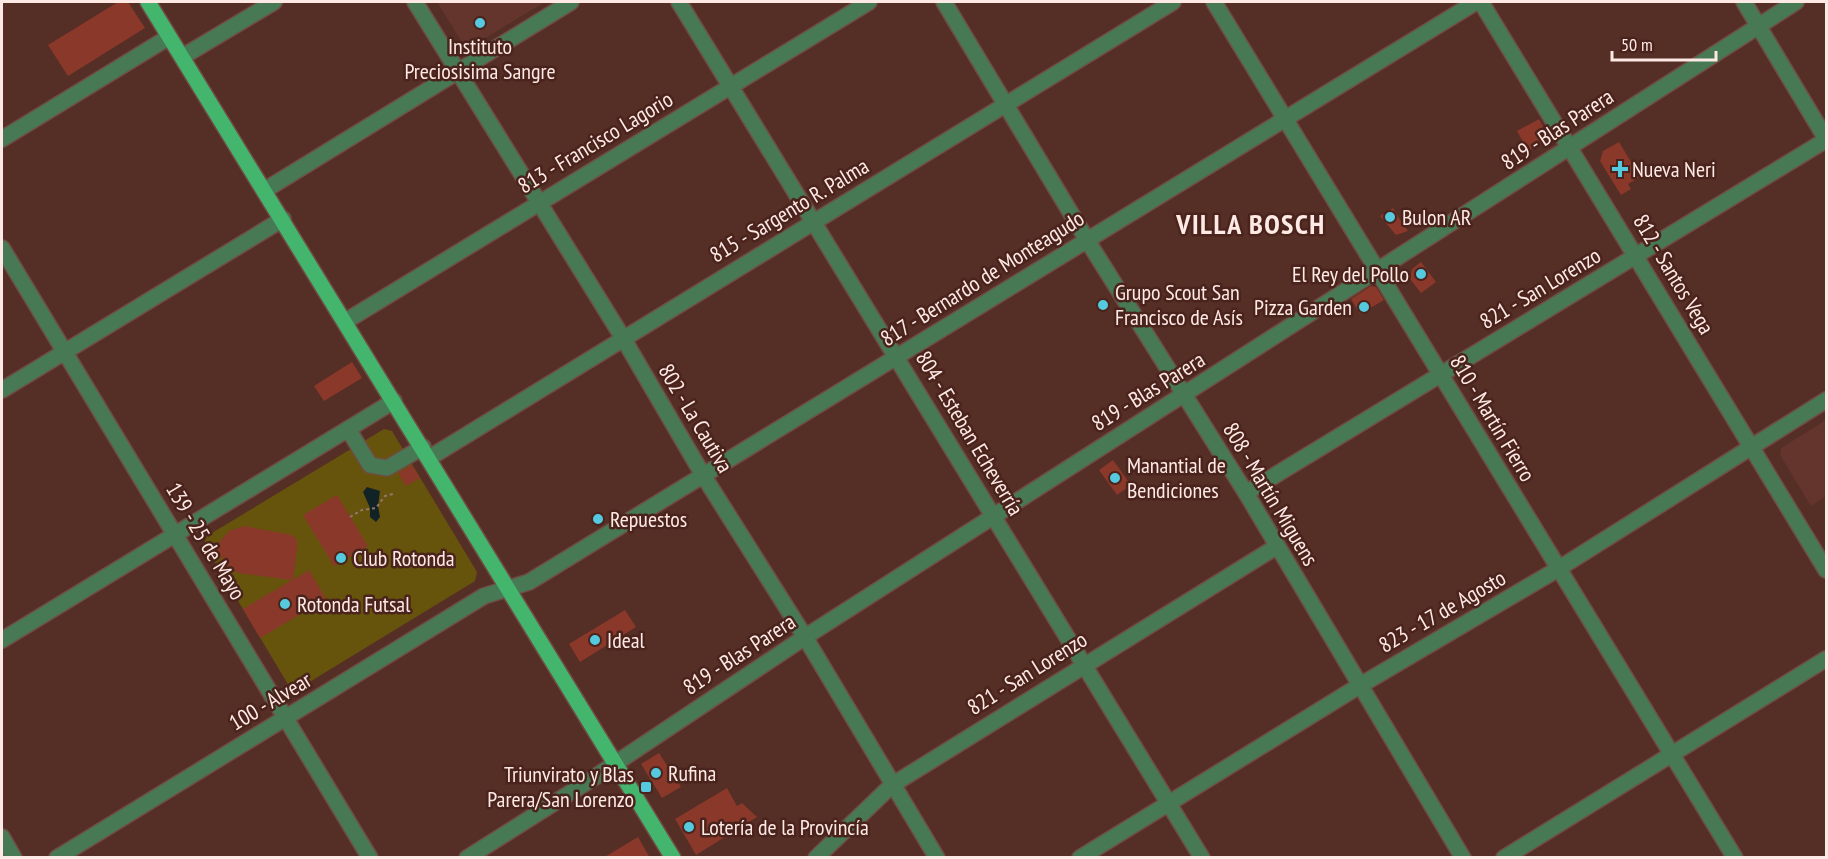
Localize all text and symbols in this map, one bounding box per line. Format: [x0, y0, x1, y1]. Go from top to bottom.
marker: Instituto Preciosisima Sangre [473, 16, 487, 30]
scale bar [1612, 24, 1716, 62]
place label: Instituto Preciosisima Sangre [404, 32, 556, 85]
text: 50 m [1621, 33, 1653, 56]
street label: 819 - Blas Parera [1496, 82, 1618, 176]
street label: 813 - Francisco Lagorio [512, 85, 678, 199]
street label: 815 - Sargento R. Palma [704, 152, 874, 268]
place label: Nueva Neri [1632, 155, 1716, 183]
marker: Nueva Neri [1613, 162, 1627, 176]
place label: Bulon AR [1402, 203, 1471, 231]
street label: 817 - Bernardo de Monteagudo [875, 204, 1089, 352]
district label: VILLA BOSCH [1175, 205, 1326, 242]
street label: 812 - Santos Vega [1627, 209, 1721, 339]
marker: Bulon AR [1383, 210, 1397, 224]
street label: 821 - San Lorenzo [1475, 241, 1605, 335]
place label: El Rey del Pollo [1292, 260, 1409, 288]
marker: El Rey del Pollo [1414, 267, 1428, 281]
place label: Grupo Scout San Francisco de Asís [1115, 278, 1243, 331]
place label: Pizza Garden [1254, 293, 1352, 321]
marker: Grupo Scout San Francisco de Asís [1096, 298, 1110, 312]
marker: Pizza Garden [1357, 300, 1371, 314]
street label: 819 - Blas Parera [1086, 345, 1210, 437]
street label: 804 - Esteban Echeverría [910, 346, 1030, 520]
street label: 810 - Martín Fierro [1444, 350, 1542, 486]
street label: 802 - La Cautiva [652, 358, 740, 478]
street label: 808 - Martín Miguens [1217, 417, 1325, 571]
place label: Manantial de Bendiciones [1127, 451, 1226, 504]
marker: Manantial de Bendiciones [1108, 471, 1122, 485]
street label: 139 - 25 de Mayo [160, 477, 252, 605]
place label: Repuestos [610, 505, 687, 533]
marker: Repuestos [591, 512, 605, 526]
place label: Club Rotonda [353, 544, 455, 572]
marker: Club Rotonda [334, 551, 348, 565]
street label: 823 - 17 de Agosto [1374, 563, 1510, 659]
place label: Rotonda Futsal [297, 590, 411, 618]
marker: Rotonda Futsal [278, 597, 292, 611]
street label: 819 - Blas Parera [678, 607, 800, 701]
street label: 821 - San Lorenzo [962, 625, 1092, 721]
place label: Ideal [607, 626, 646, 654]
marker: Ideal [588, 633, 602, 647]
street label: 100 - Alvear [224, 666, 316, 736]
place label: Rufina [668, 759, 716, 787]
place label: Triunvirato y Blas Parera/San Lorenzo [487, 760, 634, 813]
marker: Rufina [649, 766, 663, 780]
marker: Triunvirato y Blas Parera/San Lorenzo [639, 780, 653, 794]
place label: Lotería de la Provincía [701, 813, 869, 841]
marker: Lotería de la Provincía [682, 820, 696, 834]

